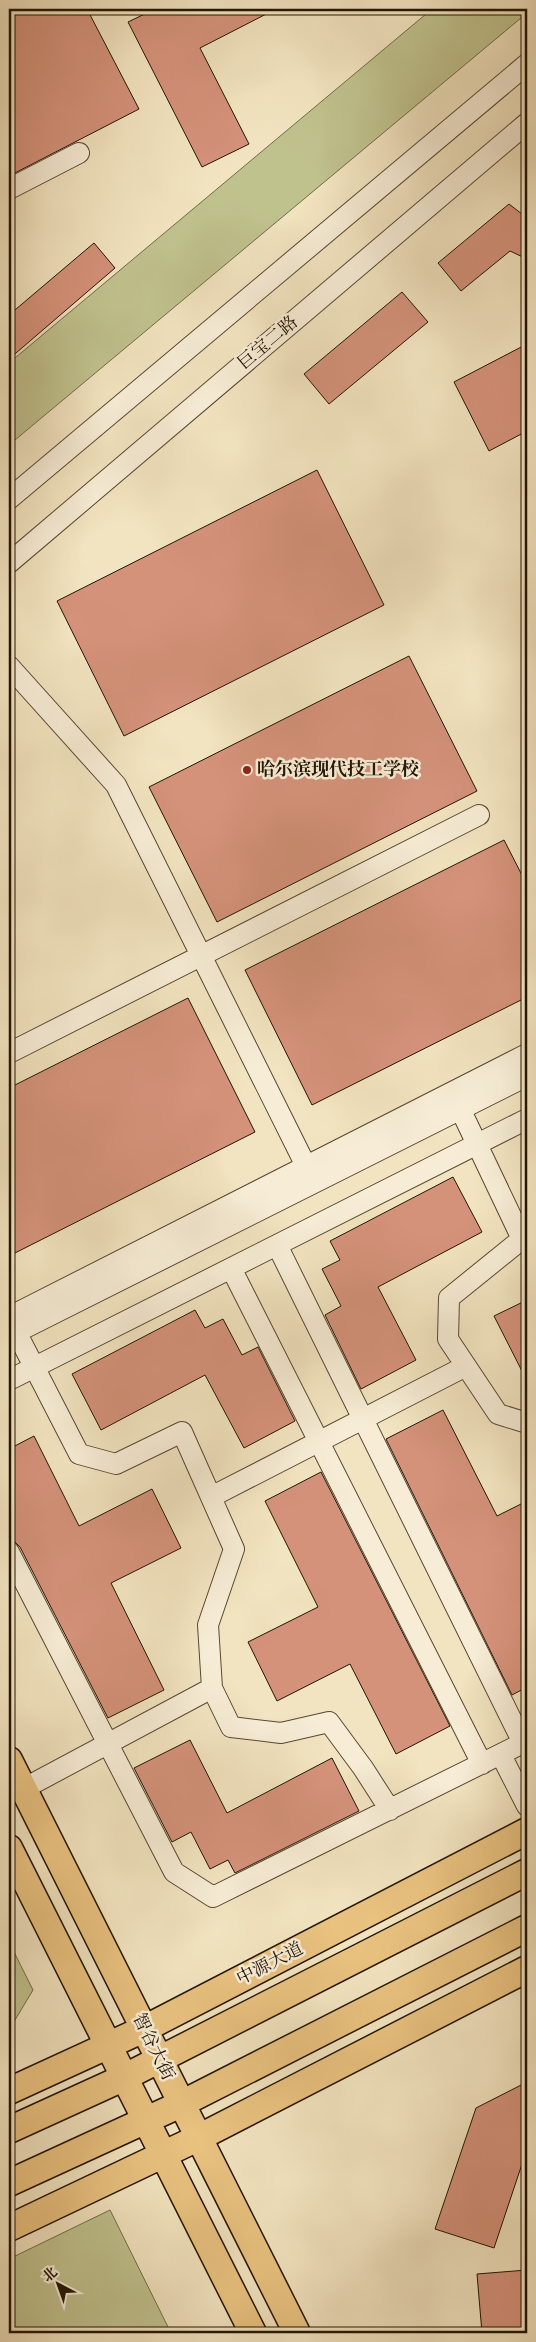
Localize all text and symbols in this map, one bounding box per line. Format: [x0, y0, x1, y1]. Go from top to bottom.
street label: 巨宝二路 [233, 311, 301, 373]
place label: 哈尔滨现代技工学校 [257, 759, 419, 779]
marker: 哈尔滨现代技工学校 [241, 764, 253, 776]
street label: 中源大道 [233, 1938, 306, 1988]
street label: 智谷大街 [129, 2010, 179, 2083]
north arrow [32, 2260, 82, 2310]
text: 北 [40, 2264, 60, 2285]

